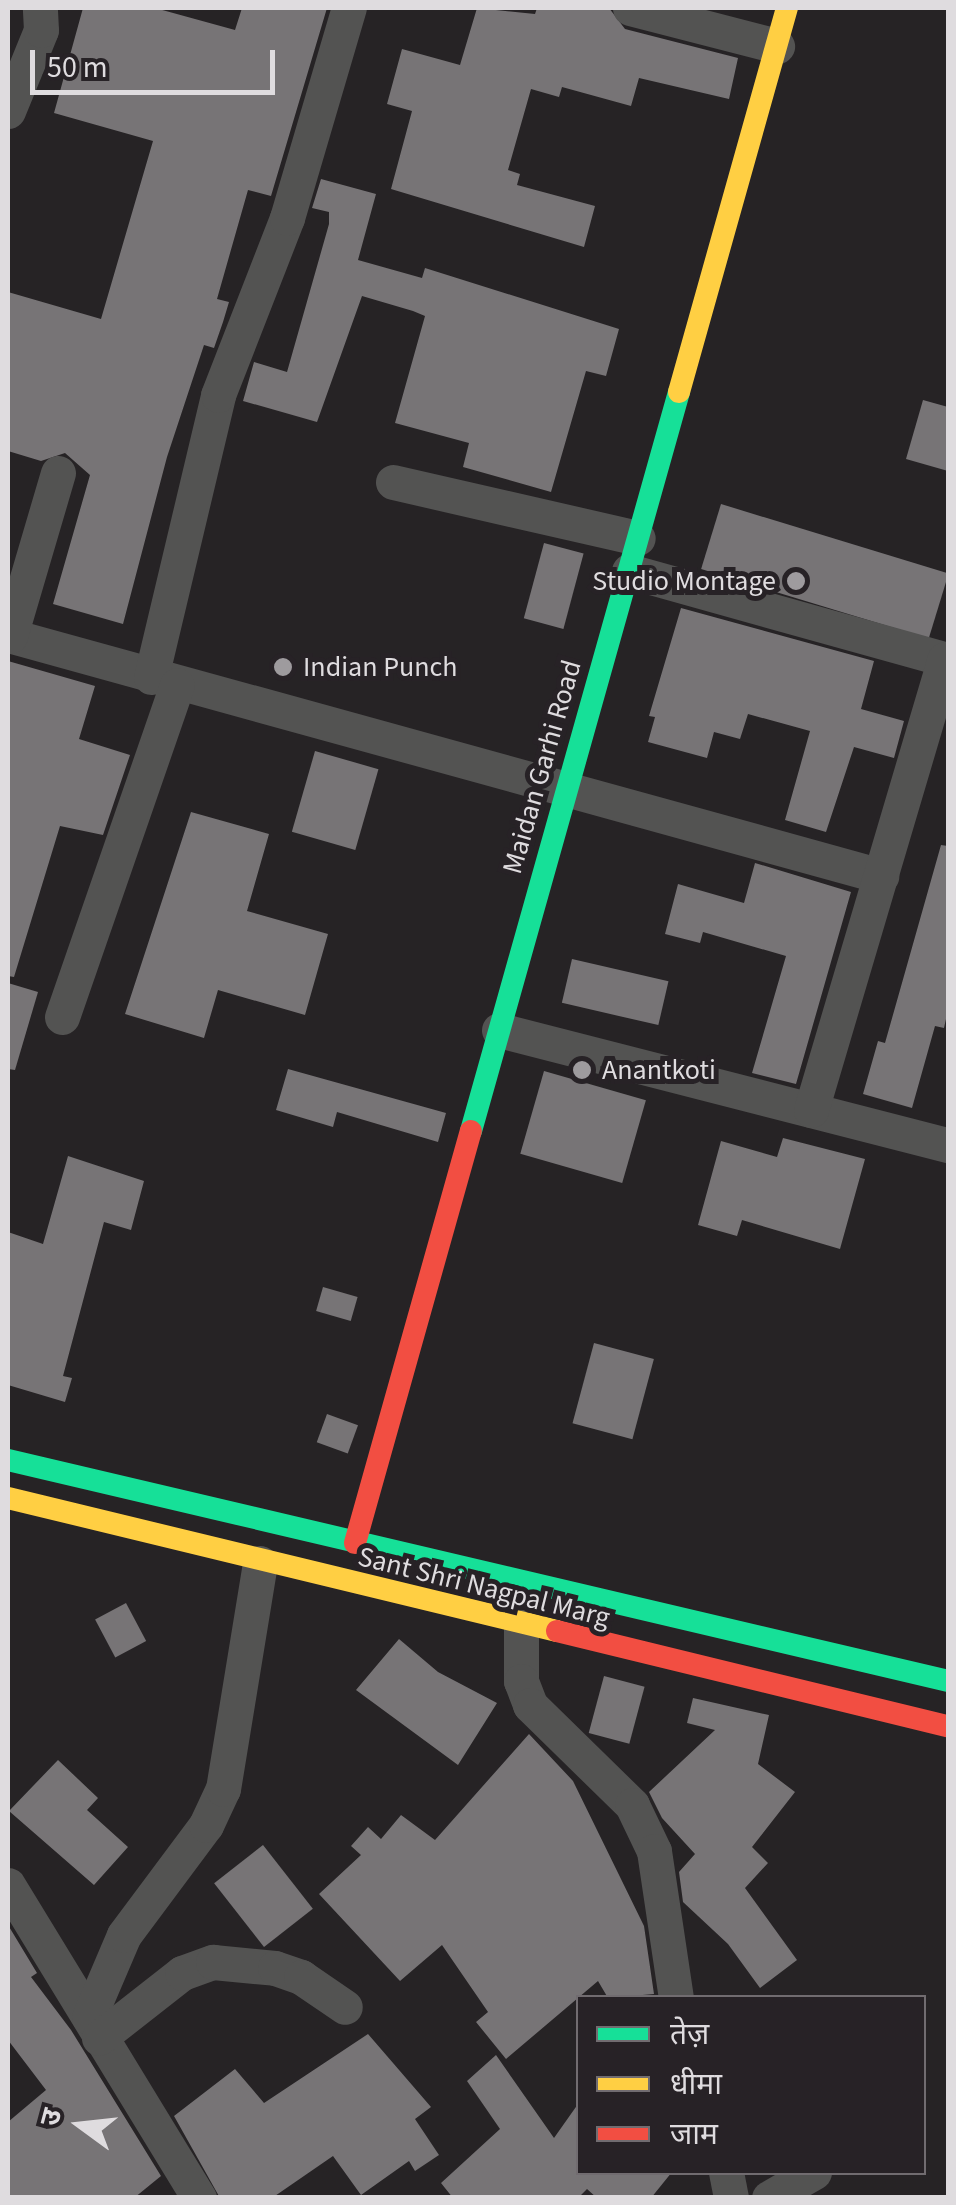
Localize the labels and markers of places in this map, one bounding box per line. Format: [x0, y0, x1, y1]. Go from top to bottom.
place label: Studio Montage [592, 564, 776, 598]
marker: Studio Montage [785, 570, 807, 592]
place label: Indian Punch [303, 650, 458, 684]
marker: Indian Punch [272, 656, 294, 678]
place label: Anantkoti [602, 1053, 716, 1087]
marker: Anantkoti [571, 1059, 593, 1081]

